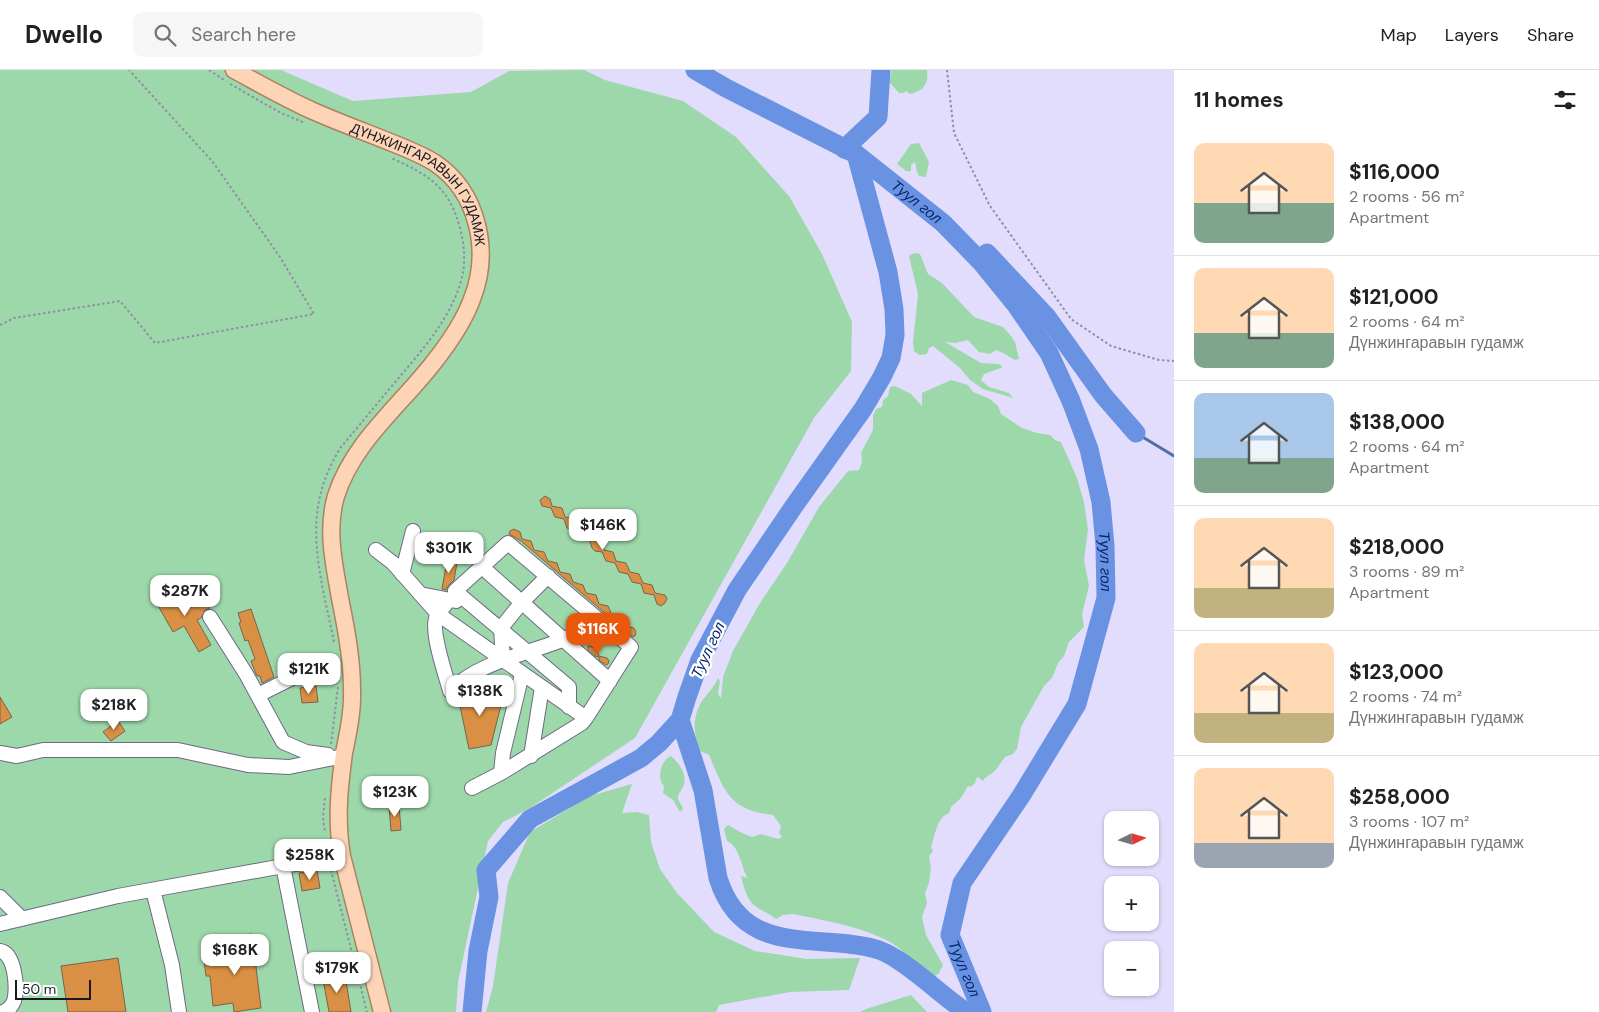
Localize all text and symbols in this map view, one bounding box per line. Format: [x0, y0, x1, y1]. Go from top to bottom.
search box [133, 12, 483, 57]
text: Dwello [25, 19, 103, 50]
icon: search [151, 21, 179, 49]
text: Search here [191, 22, 296, 47]
text: Map [1381, 23, 1417, 47]
text: Layers [1445, 23, 1499, 47]
text: Share [1527, 23, 1574, 47]
text: 11 homes [1194, 86, 1284, 114]
icon: filters [1551, 86, 1579, 114]
street label: ДҮНЖИНГАРАВЫН ГУДАМЖ [348, 118, 489, 247]
text: $116,000 [1349, 158, 1440, 186]
icon: home [1234, 163, 1294, 223]
water label: Туул гол [887, 176, 947, 229]
text: 2 rooms · 56 m² [1349, 186, 1465, 207]
text: Apartment [1349, 207, 1429, 228]
text: $121,000 [1349, 283, 1439, 311]
icon: home [1234, 288, 1294, 348]
text: 2 rooms · 64 m² [1349, 311, 1465, 332]
text: Дүнжингаравын гудамж [1349, 332, 1524, 353]
text: $138,000 [1349, 408, 1445, 436]
icon: home [1234, 413, 1294, 473]
text: 2 rooms · 64 m² [1349, 436, 1465, 457]
text: Apartment [1349, 457, 1429, 478]
pin: $146K [568, 508, 638, 551]
text: $146K [580, 514, 626, 535]
water label: Туул гол [1094, 531, 1116, 592]
pin: $301K [414, 532, 484, 574]
text: $218,000 [1349, 533, 1444, 561]
text: $301K [426, 537, 472, 558]
icon: home [1234, 538, 1294, 598]
text: 3 rooms · 89 m² [1349, 561, 1464, 582]
pin: $287K [150, 574, 220, 617]
text: $287K [161, 580, 209, 601]
text: Apartment [1349, 582, 1429, 603]
pin: $116K [563, 612, 633, 655]
text: $116K [577, 618, 619, 639]
water label: Туул гол [686, 618, 730, 681]
pin: $121K [274, 652, 344, 695]
text: $121K [289, 658, 330, 679]
text: $123,000 [1349, 658, 1444, 686]
icon: home [1234, 663, 1294, 723]
pin: $138K [445, 674, 515, 717]
text: $138K [457, 680, 503, 701]
text: 2 rooms · 74 m² [1349, 686, 1462, 707]
pin: $218K [79, 688, 149, 731]
text: $218K [91, 694, 137, 715]
text: Дүнжингаравын гудамж [1349, 707, 1524, 728]
pin: $123K [360, 776, 430, 818]
text: $123K [373, 781, 417, 802]
text: $258,000 [1349, 783, 1450, 811]
icon: home [1234, 788, 1294, 848]
north arrow [1104, 811, 1159, 866]
map controls [1104, 811, 1159, 996]
text: 3 rooms · 107 m² [1349, 811, 1469, 832]
text: Дүнжингаравын гудамж [1349, 832, 1524, 853]
pin: $258K [275, 838, 345, 881]
text: $258K [285, 844, 335, 865]
button: + [1104, 876, 1159, 931]
pin: $168K [200, 934, 270, 976]
water label: Туул гол [943, 937, 985, 1001]
text: $168K [212, 939, 258, 960]
button: − [1104, 941, 1159, 996]
pin: $179K [302, 952, 372, 994]
text: $179K [315, 957, 359, 978]
scale bar [15, 977, 91, 1000]
text: 50 m [22, 980, 56, 998]

